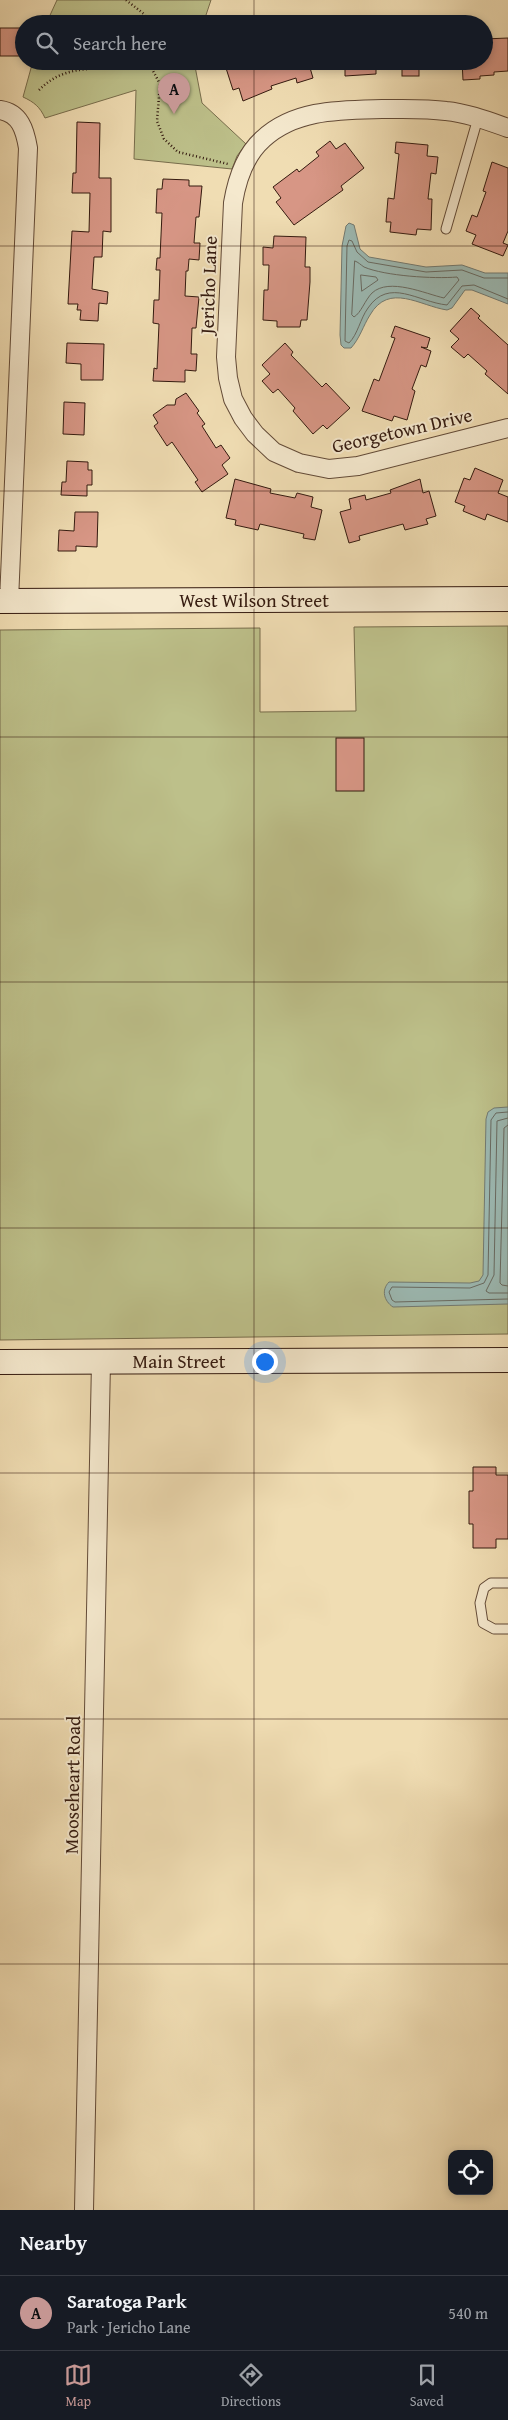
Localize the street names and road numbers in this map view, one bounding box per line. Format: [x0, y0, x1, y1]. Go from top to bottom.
street label: Jericho Lane [192, 235, 224, 337]
street label: Georgetown Drive [329, 400, 475, 460]
street label: West Wilson Street [179, 586, 329, 614]
street label: Main Street [133, 1347, 226, 1375]
street label: Mooseheart Road [57, 1715, 87, 1854]

